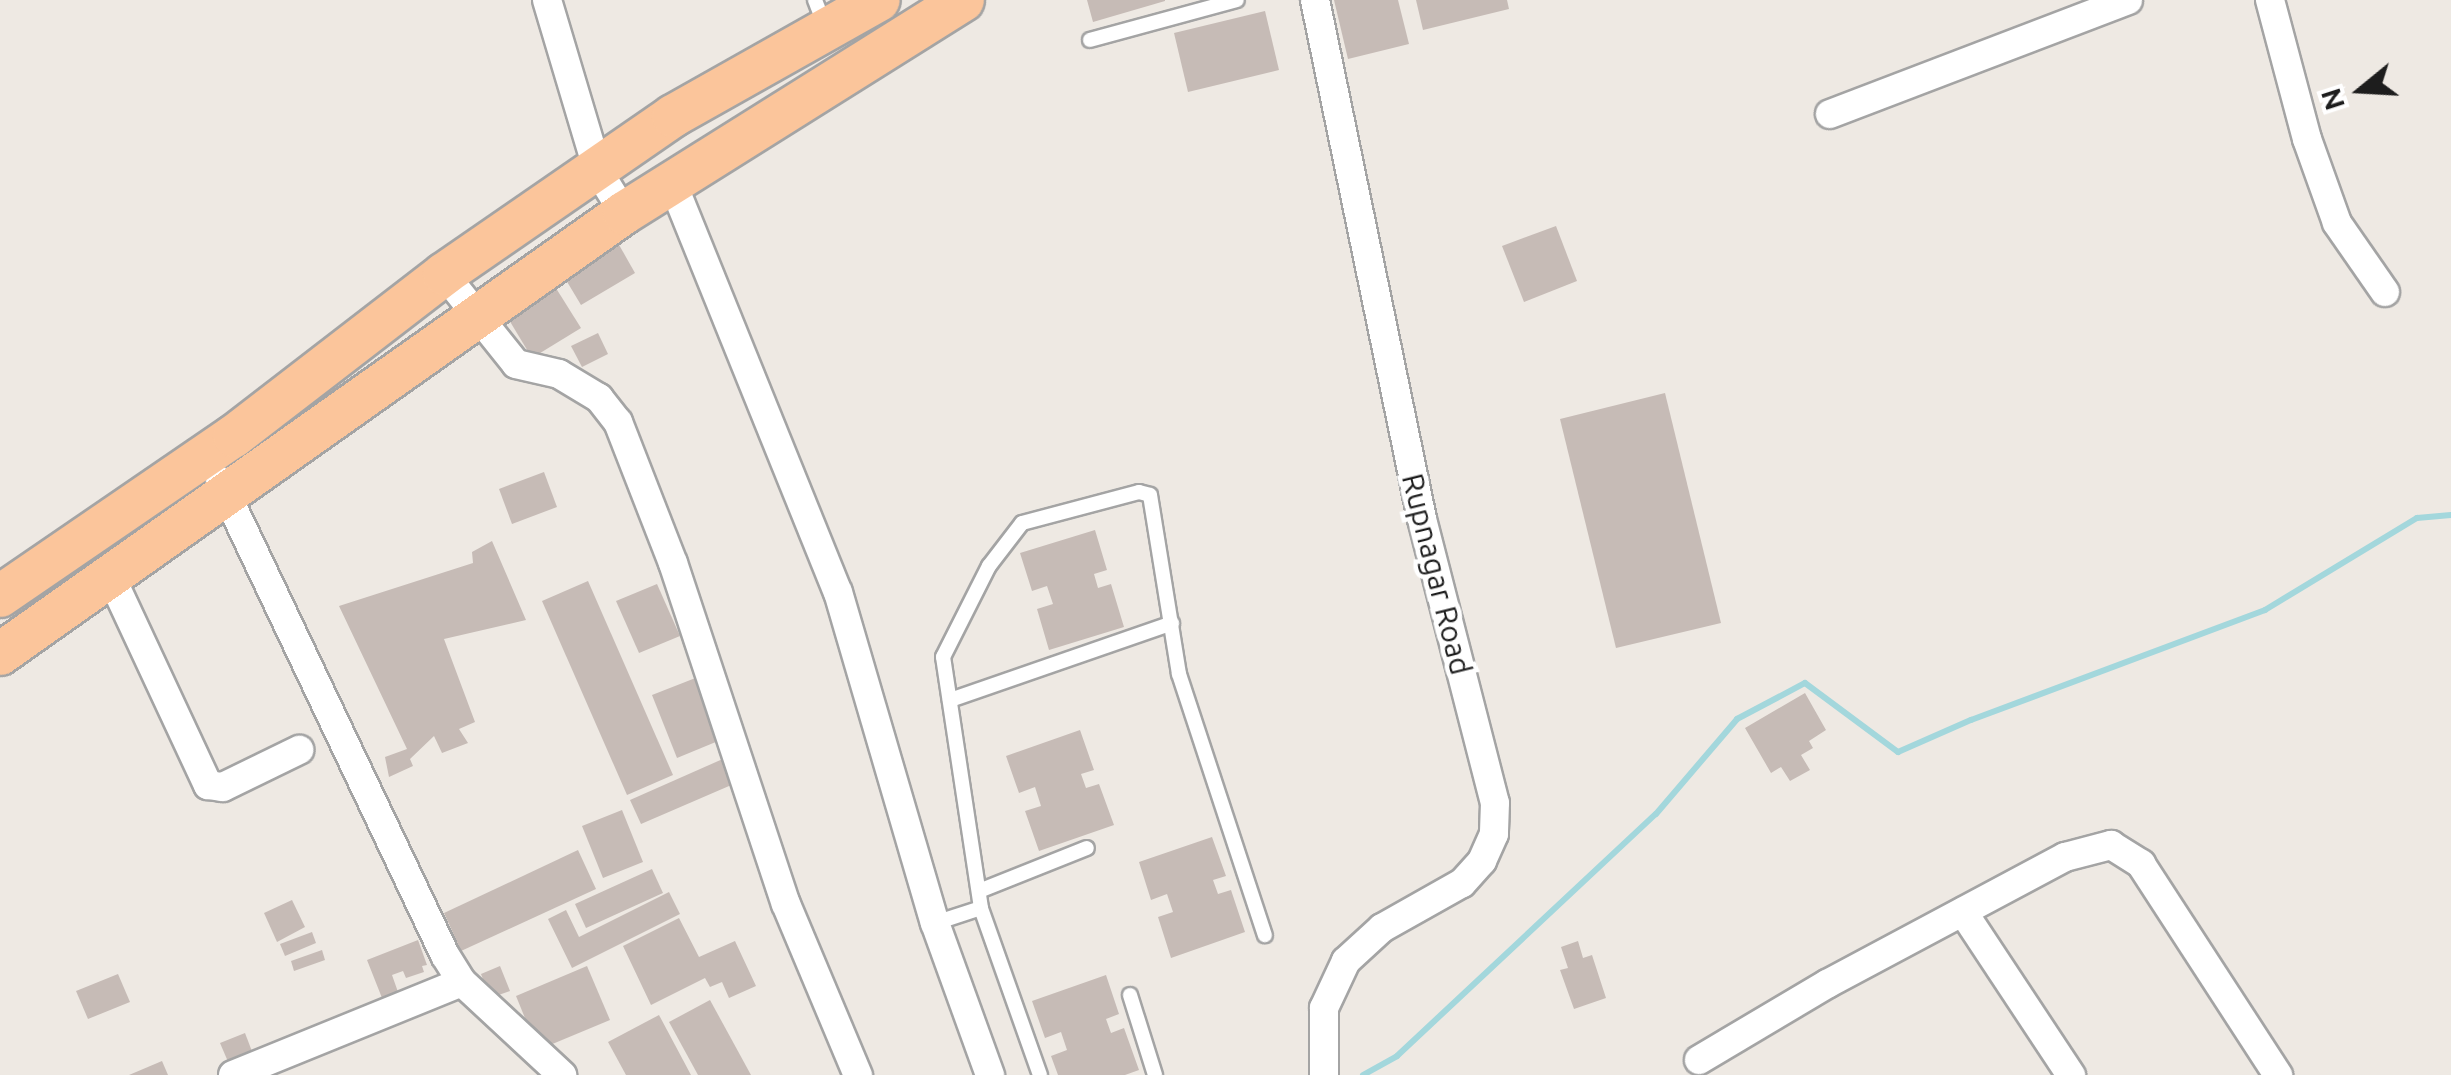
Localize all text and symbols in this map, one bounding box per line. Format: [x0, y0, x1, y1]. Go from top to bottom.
north arrow [2311, 40, 2411, 140]
text: N [2314, 85, 2350, 114]
street label: Rupnagar Road [1395, 470, 1479, 678]

